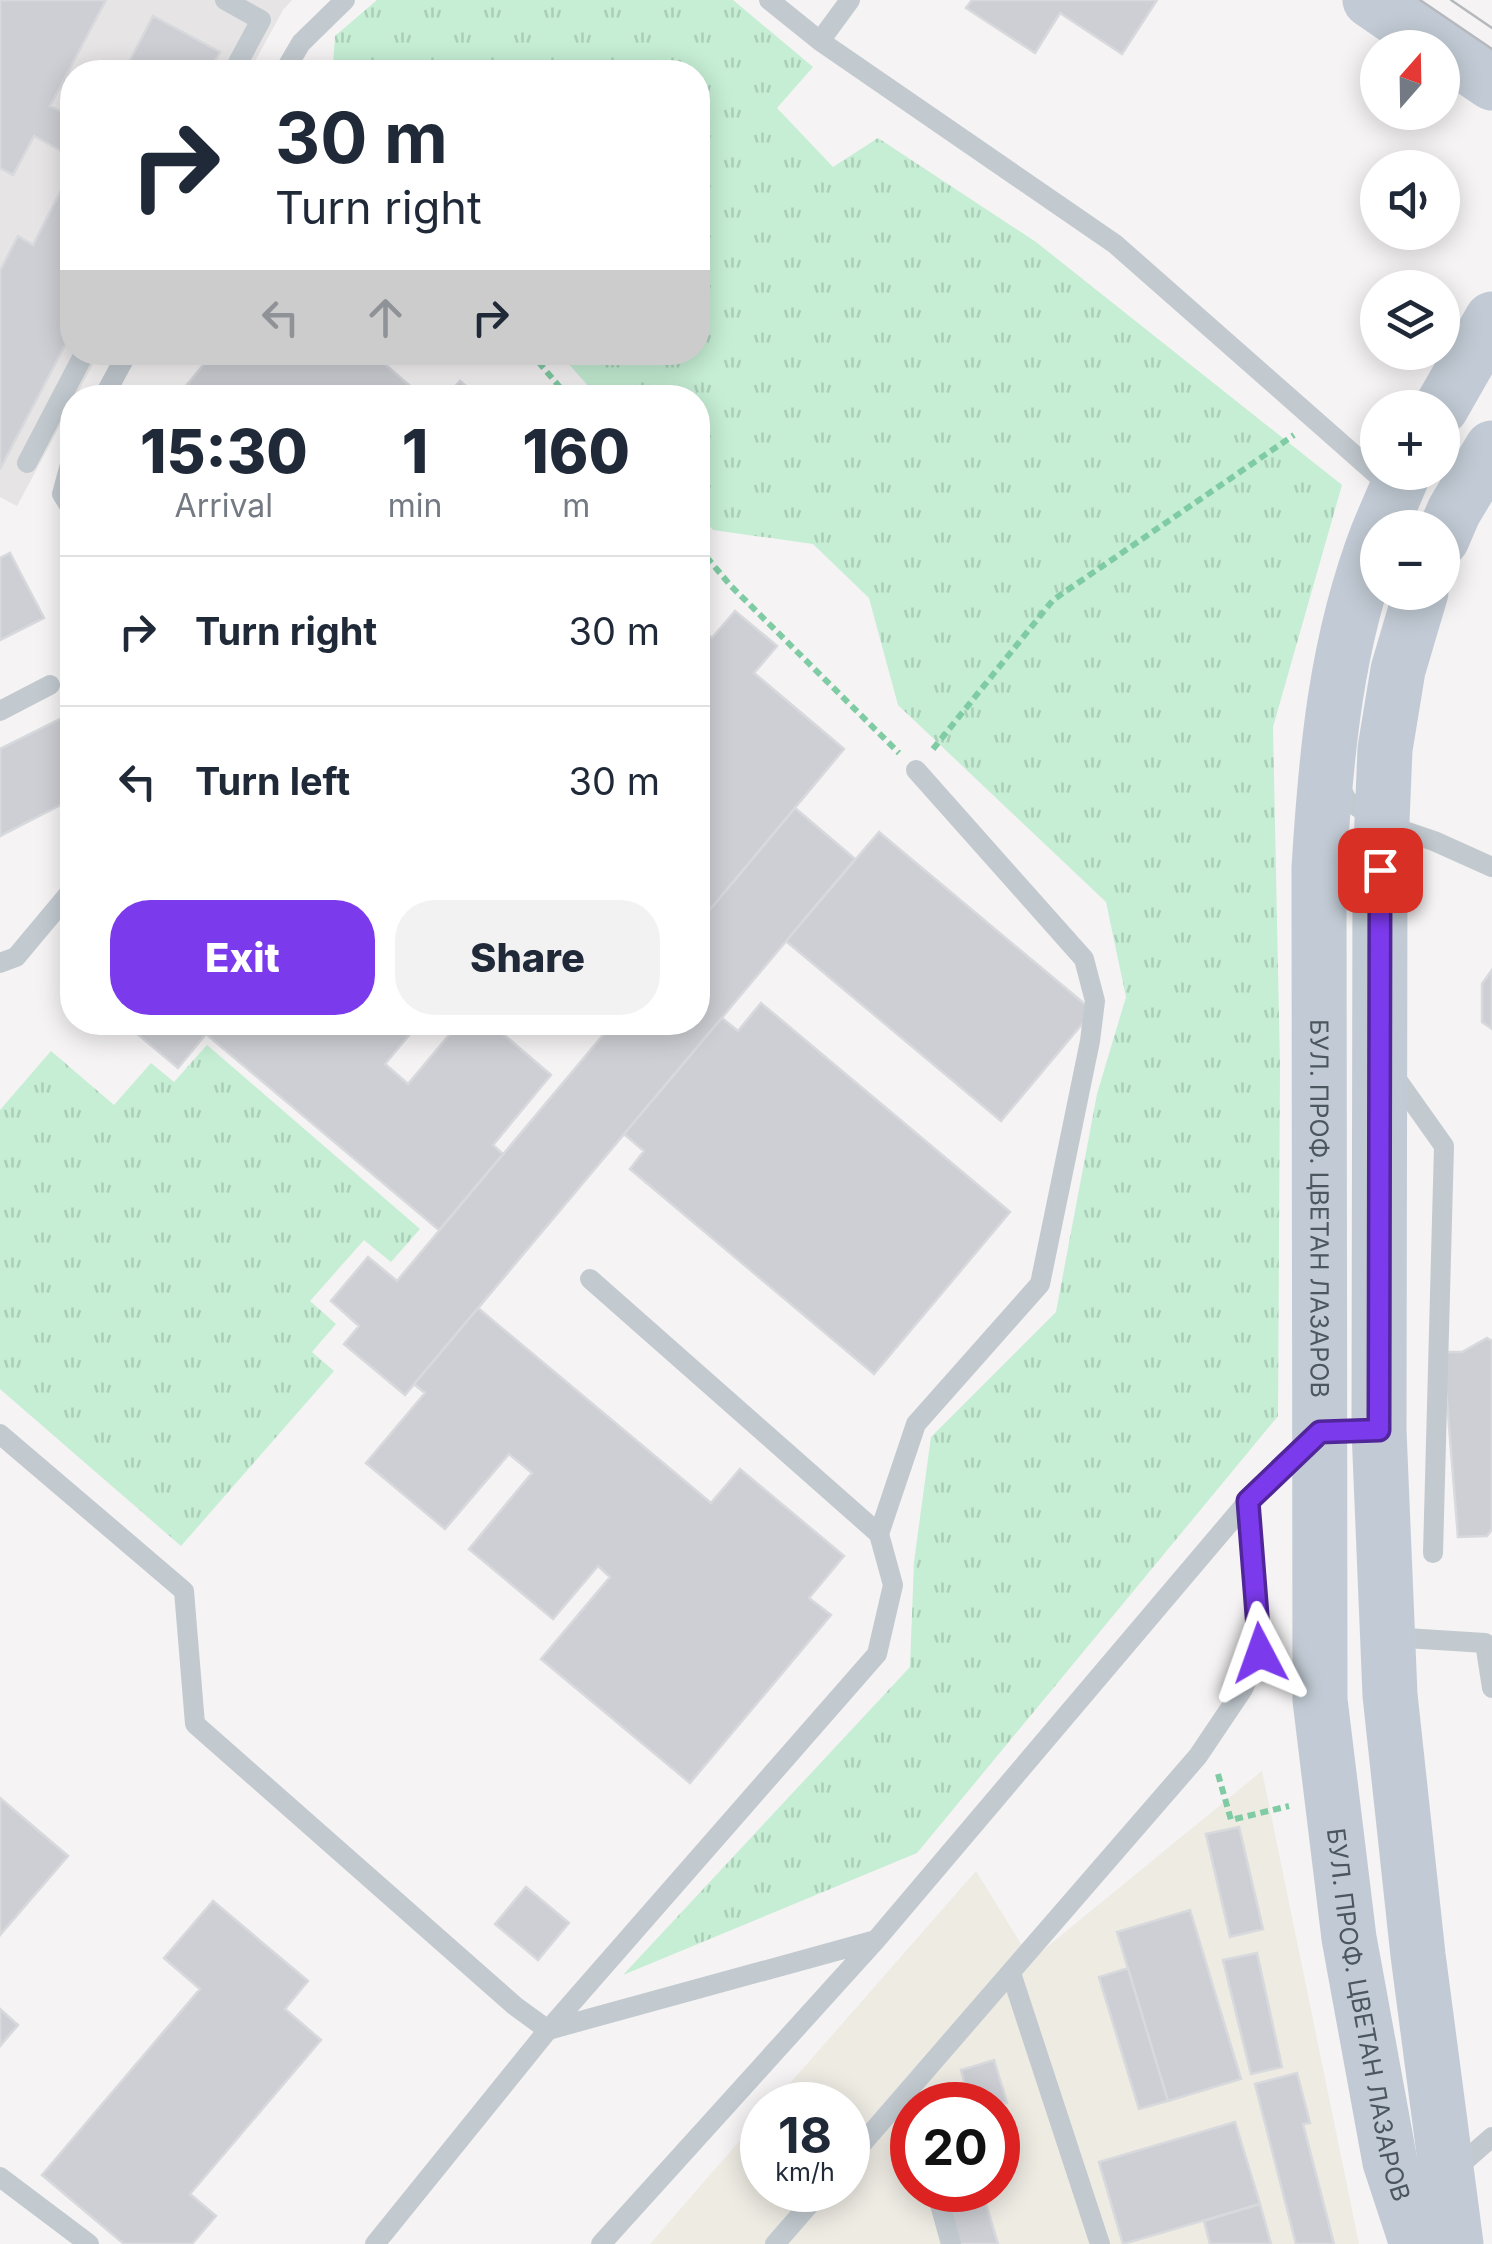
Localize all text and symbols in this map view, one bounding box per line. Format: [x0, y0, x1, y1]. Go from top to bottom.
north arrow [1360, 30, 1460, 130]
map controls [1360, 30, 1460, 610]
text: 30 m [275, 95, 448, 180]
icon: right [110, 100, 240, 230]
button: sound [1360, 150, 1460, 250]
text: Turn right [275, 180, 482, 235]
button: layers [1360, 270, 1460, 370]
icon: left [253, 290, 308, 345]
icon: ahead [358, 290, 413, 345]
icon: right [463, 290, 518, 345]
button: + [1360, 390, 1460, 490]
text: 15:30 [140, 415, 308, 487]
text: 1 [402, 415, 428, 487]
text: 160 [522, 415, 630, 487]
text: Arrival [175, 486, 273, 525]
text: min [388, 486, 442, 525]
text: m [562, 486, 590, 525]
button: − [1360, 510, 1460, 610]
icon: right [110, 604, 165, 659]
text: Turn right [195, 608, 377, 654]
text: 30 m [569, 608, 660, 654]
icon: left [110, 754, 165, 809]
text: Turn left [195, 758, 350, 804]
text: 30 m [569, 758, 660, 804]
pin [1338, 828, 1423, 913]
icon: arrive [1353, 843, 1408, 898]
button: Exit [110, 900, 375, 1015]
button: Share [395, 900, 660, 1015]
street label: БУЛ. ПРОФ. ЦВЕТАН ЛАЗАРОВ [1304, 1019, 1335, 1398]
position arrow [1208, 1601, 1312, 1705]
street label: БУЛ. ПРОФ. ЦВЕТАН ЛАЗАРОВ [1321, 1826, 1417, 2205]
speed limit sign: 20 [890, 2082, 1020, 2212]
text: 18 [778, 2105, 832, 2165]
text: km/h [775, 2157, 835, 2187]

